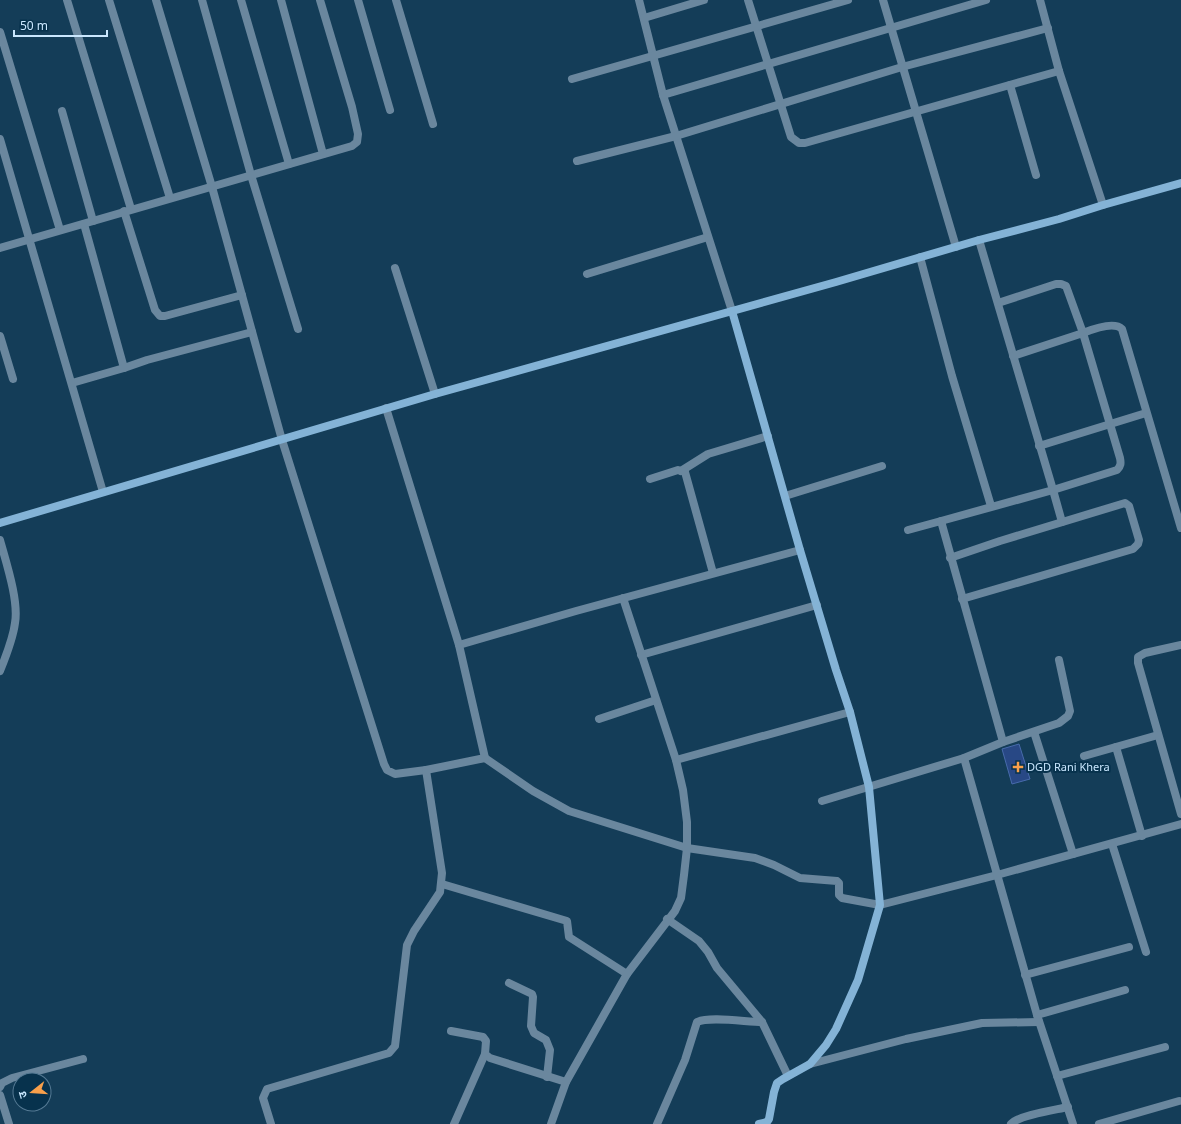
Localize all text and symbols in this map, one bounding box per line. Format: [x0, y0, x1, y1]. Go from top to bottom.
scale bar [14, 12, 107, 38]
text: 50 m [20, 17, 48, 34]
place label: DGD Rani Khera [1027, 759, 1110, 774]
marker: DGD Rani Khera [1012, 761, 1024, 773]
north arrow [12, 1072, 52, 1112]
text: उ [14, 1089, 30, 1100]

